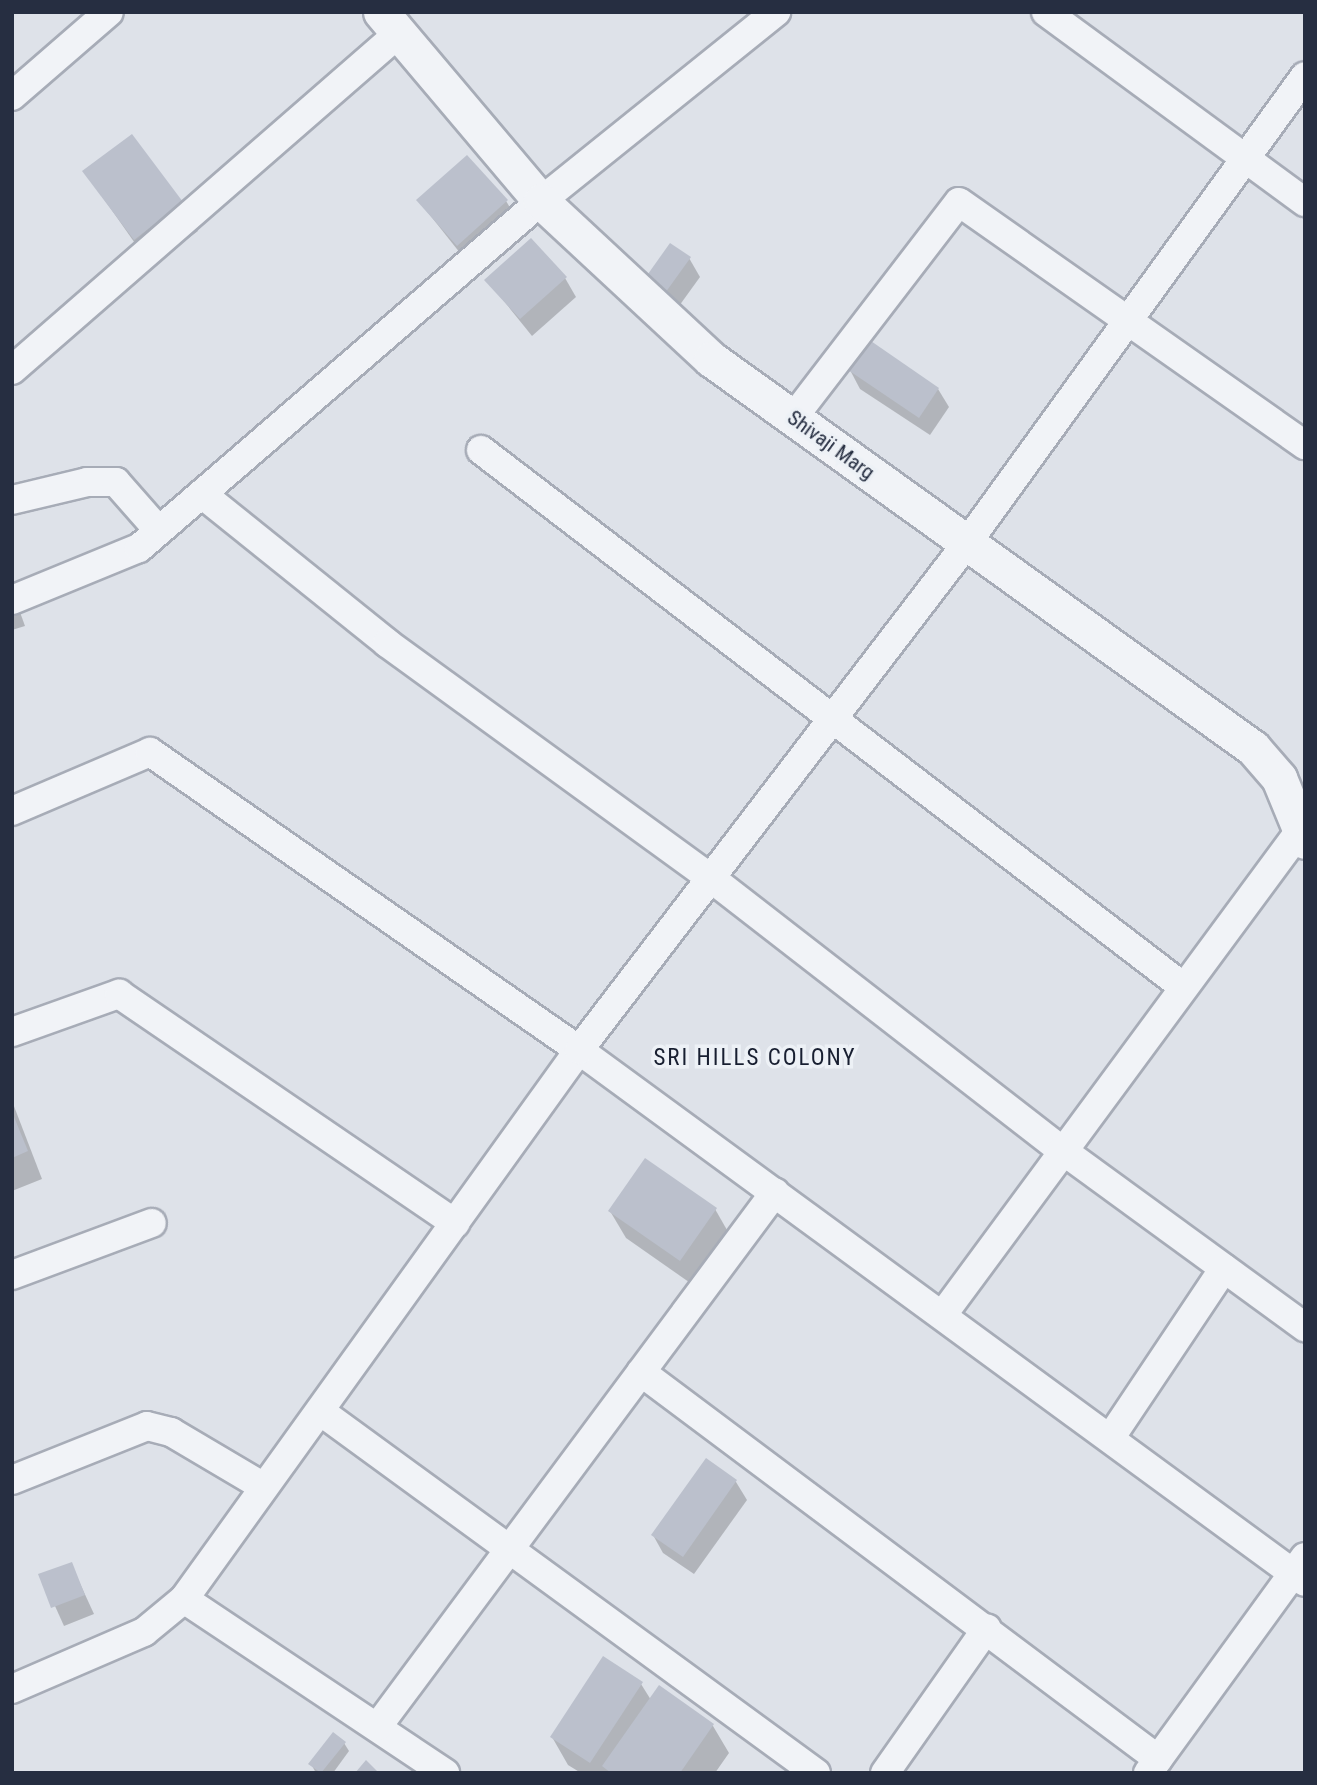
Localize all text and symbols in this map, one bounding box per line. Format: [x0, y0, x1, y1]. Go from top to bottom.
street label: Shivaji Marg [783, 405, 879, 485]
district label: SRI HILLS COLONY [655, 1044, 855, 1072]

